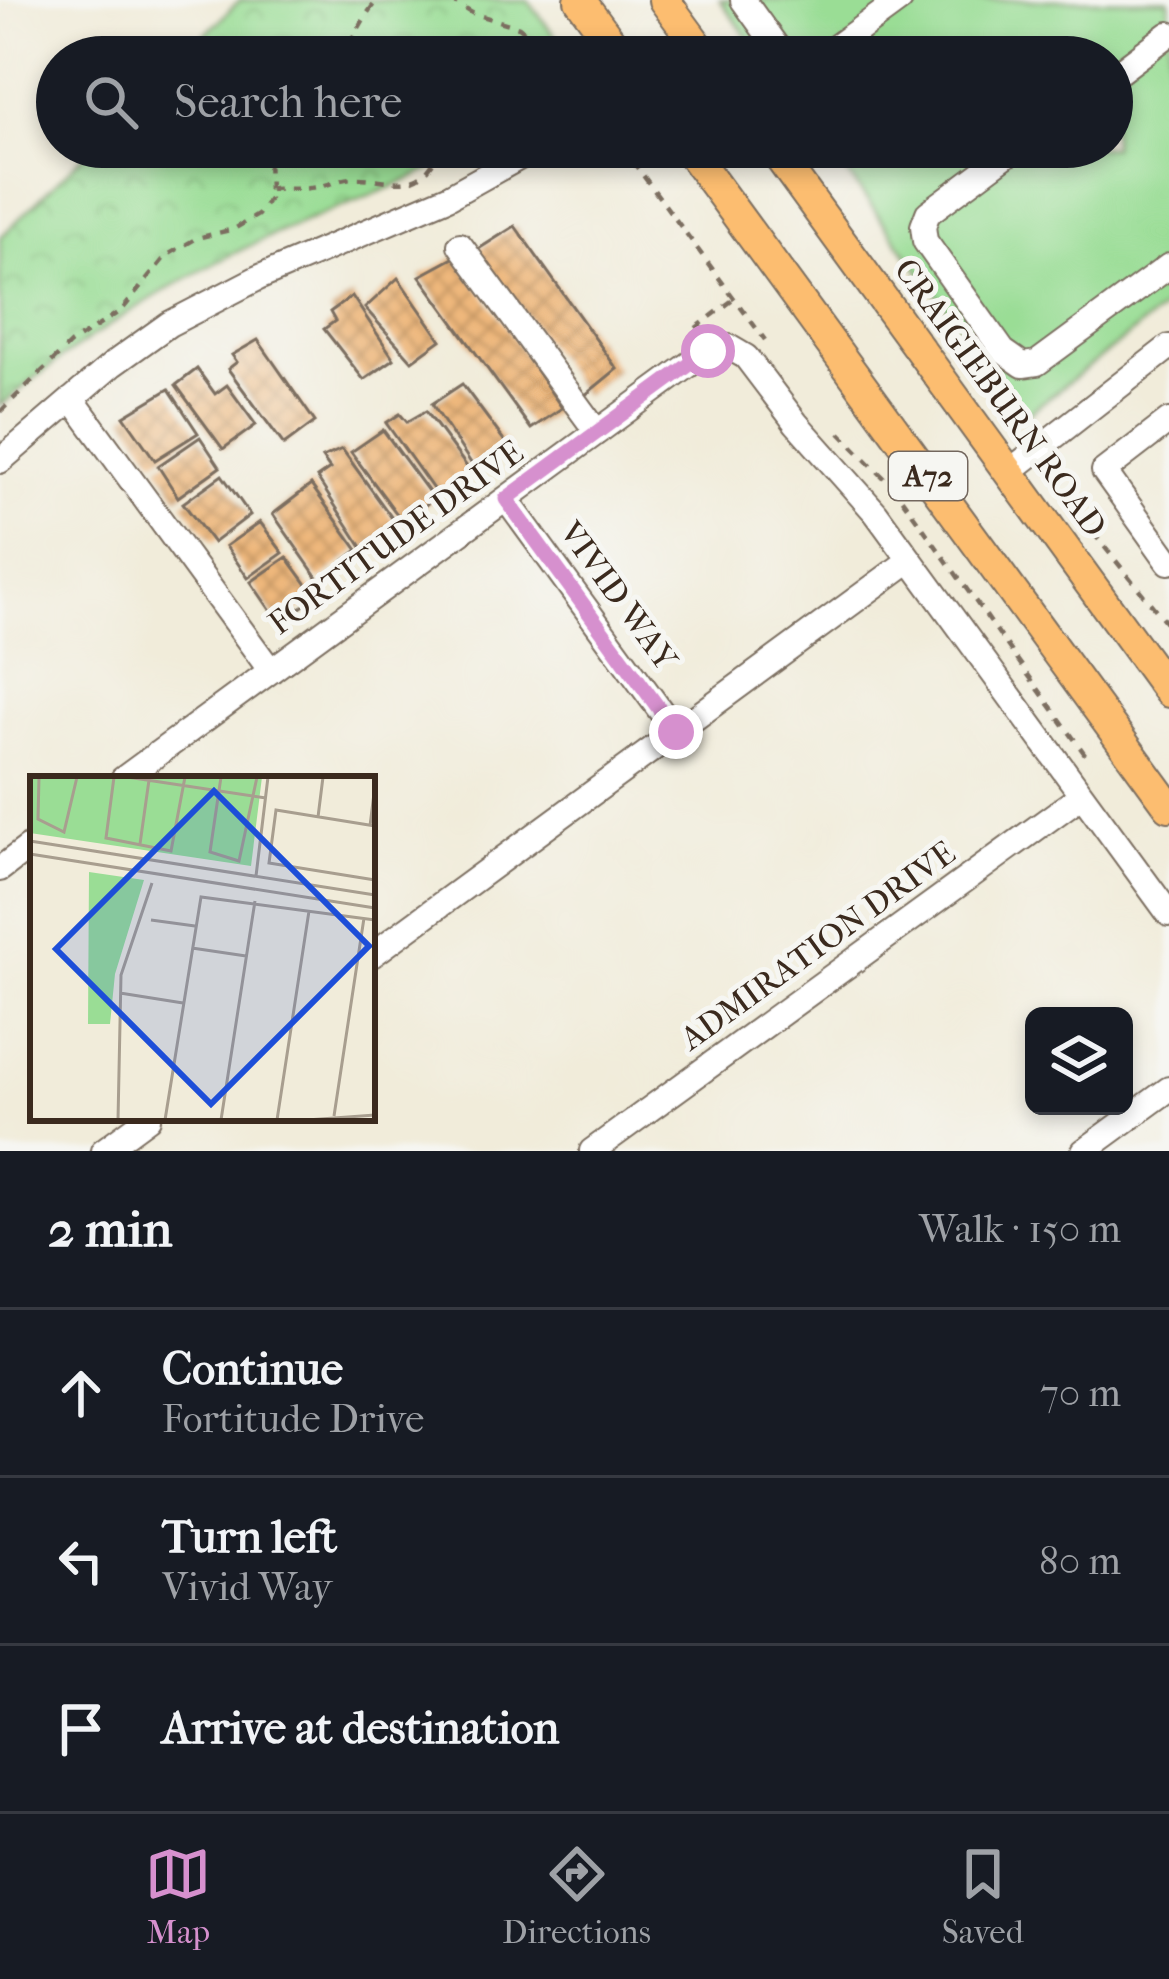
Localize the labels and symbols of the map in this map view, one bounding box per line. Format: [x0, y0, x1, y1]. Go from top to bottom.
street label: CRAIGIEBURN ROAD [886, 251, 1114, 545]
route start [681, 324, 735, 378]
street label: FORTITUDE DRIVE [261, 433, 531, 643]
road number: A72 [889, 452, 967, 500]
street label: VIVID WAY [550, 513, 686, 679]
route end [649, 705, 703, 759]
inset map [30, 776, 375, 1121]
street label: ADMIRATION DRIVE [672, 833, 963, 1060]

